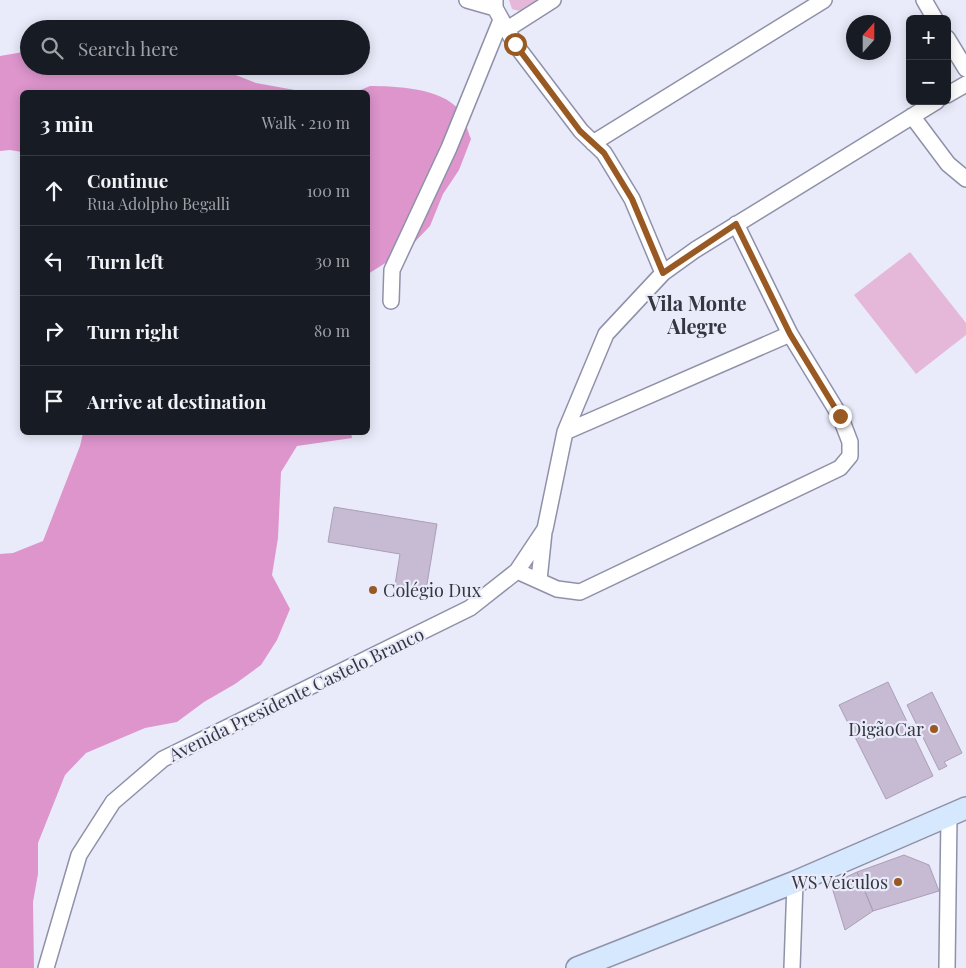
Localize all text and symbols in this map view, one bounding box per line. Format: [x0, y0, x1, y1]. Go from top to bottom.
north arrow [846, 15, 891, 60]
map controls [906, 15, 951, 105]
button: + [906, 15, 951, 60]
search box [20, 20, 370, 75]
route start [504, 33, 527, 56]
icon: search [38, 34, 66, 62]
text: Search here [78, 35, 178, 61]
button: − [906, 60, 951, 105]
text: 3 min [40, 109, 94, 137]
text: Walk · 210 m [262, 112, 350, 133]
text: Continue [87, 167, 168, 193]
icon: ahead [40, 177, 68, 205]
text: 100 m [307, 180, 350, 201]
text: Rua Adolpho Begalli [87, 193, 230, 214]
icon: left [40, 247, 68, 275]
text: Turn left [87, 248, 164, 274]
text: 30 m [315, 250, 350, 271]
district label: Vila Monte Alegre [646, 289, 747, 339]
icon: right [40, 317, 68, 345]
text: Turn right [87, 318, 179, 344]
text: 80 m [314, 320, 350, 341]
icon: arrive [40, 387, 68, 415]
text: Arrive at destination [87, 388, 267, 414]
route end [829, 405, 852, 428]
place label: Colégio Dux [383, 578, 482, 602]
marker: Colégio Dux [367, 584, 379, 596]
street label: Avenida Presidente Castelo Branco [163, 621, 428, 767]
place label: DigãoCar [848, 717, 924, 741]
marker: DigãoCar [928, 723, 940, 735]
place label: WS Veículos [790, 870, 888, 894]
marker: WS Veículos [892, 876, 904, 888]

